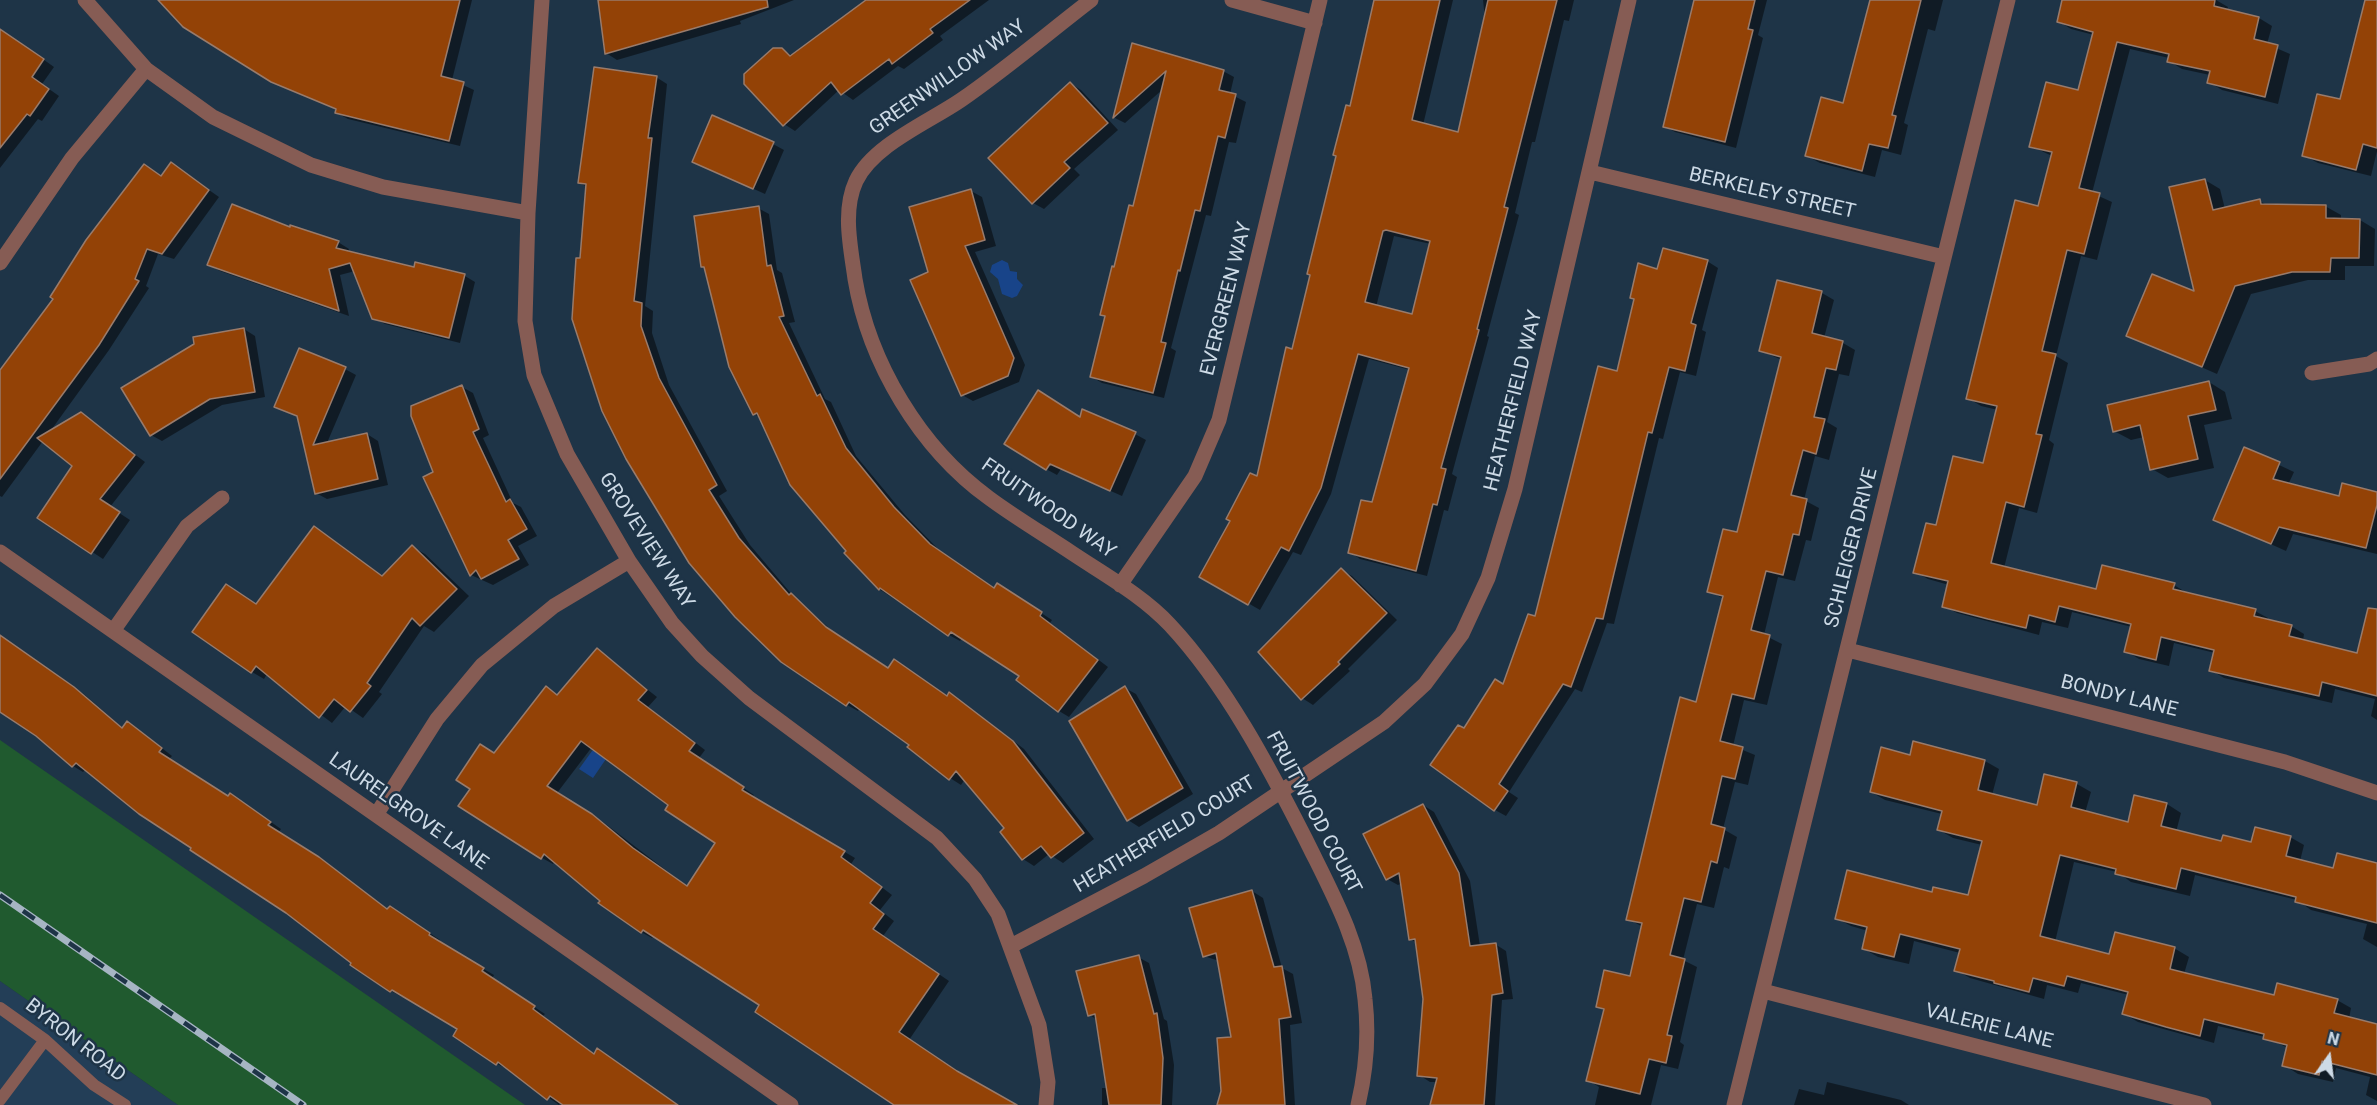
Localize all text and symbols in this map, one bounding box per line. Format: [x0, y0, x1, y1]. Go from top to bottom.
street label: GREENWILLOW WAY [865, 15, 1031, 141]
street label: BERKELEY STREET [1686, 163, 1858, 225]
street label: EVERGREEN WAY [1196, 220, 1258, 378]
street label: HEATHERFIELD WAY [1480, 308, 1548, 494]
street label: FRUITWOOD WAY [976, 454, 1120, 564]
street label: SCHLEIGER DRIVE [1821, 466, 1883, 630]
street label: GROVEVIEW WAY [593, 469, 699, 613]
street label: BONDY LANE [2058, 671, 2180, 723]
street label: FRUITWOOD COURT [1260, 728, 1366, 898]
street label: LAURELGROVE LANE [324, 748, 492, 876]
street label: HEATHERFIELD COURT [1070, 771, 1260, 899]
street label: BYRON ROAD [20, 994, 130, 1088]
street label: VALERIE LANE [1923, 1000, 2055, 1054]
north arrow [2299, 1027, 2359, 1087]
text: N [2326, 1028, 2341, 1050]

